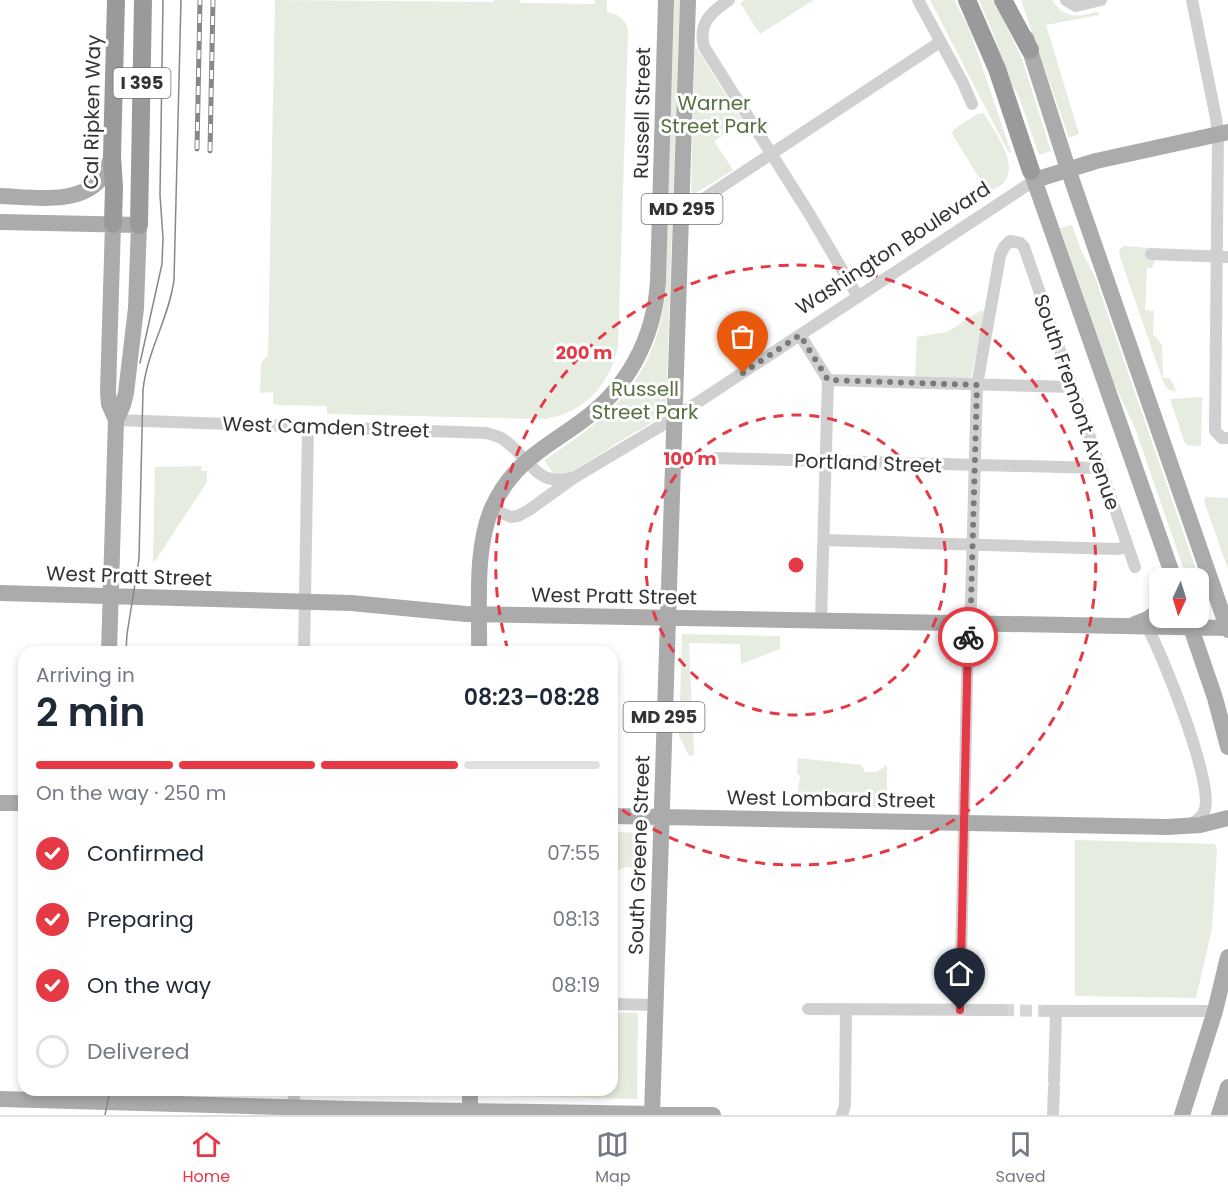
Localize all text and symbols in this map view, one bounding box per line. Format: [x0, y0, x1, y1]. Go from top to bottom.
street label: Cal Ripken Way [77, 34, 107, 190]
street label: Russell Street [627, 47, 657, 179]
road number: I 395 [114, 68, 170, 98]
park label: Warner Street Park [661, 89, 768, 140]
street label: Washington Boulevard [790, 175, 996, 321]
road number: MD 295 [642, 194, 722, 224]
street label: South Fremont Avenue [1027, 290, 1127, 514]
pin [717, 311, 768, 373]
icon: bag [726, 320, 759, 353]
text: 200 m [556, 340, 612, 365]
park label: Russell Street Park [592, 375, 699, 426]
street label: West Camden Street [222, 409, 430, 445]
text: 100 m [663, 446, 717, 471]
street label: Portland Street [794, 446, 942, 480]
centre of rings [786, 555, 806, 575]
street label: West Pratt Street [46, 559, 212, 593]
north arrow [1149, 568, 1209, 628]
map controls [1149, 568, 1209, 628]
street label: West Pratt Street [531, 581, 697, 611]
courier [938, 607, 998, 667]
icon: bike [952, 621, 985, 654]
text: Arriving in [36, 661, 135, 689]
text: 08:23–08:28 [464, 682, 600, 713]
text: 2 min [36, 685, 145, 740]
road number: MD 295 [624, 702, 704, 732]
street label: South Greene Street [622, 755, 656, 955]
text: On the way · 250 m [36, 779, 226, 807]
street label: West Lombard Street [726, 783, 936, 815]
icon: check [36, 837, 69, 870]
text: Confirmed [87, 838, 204, 869]
text: 07:55 [547, 839, 600, 867]
icon: check [36, 903, 69, 936]
text: Preparing [87, 904, 194, 935]
text: 08:13 [552, 905, 600, 933]
pin [934, 948, 985, 1010]
icon: home [943, 957, 976, 990]
icon: check [36, 969, 69, 1002]
text: On the way [87, 970, 211, 1001]
text: 08:19 [552, 971, 600, 999]
text: Delivered [87, 1036, 190, 1067]
tab: Home [182, 1128, 230, 1189]
tab: Map [595, 1128, 631, 1189]
tab: Saved [996, 1128, 1045, 1189]

